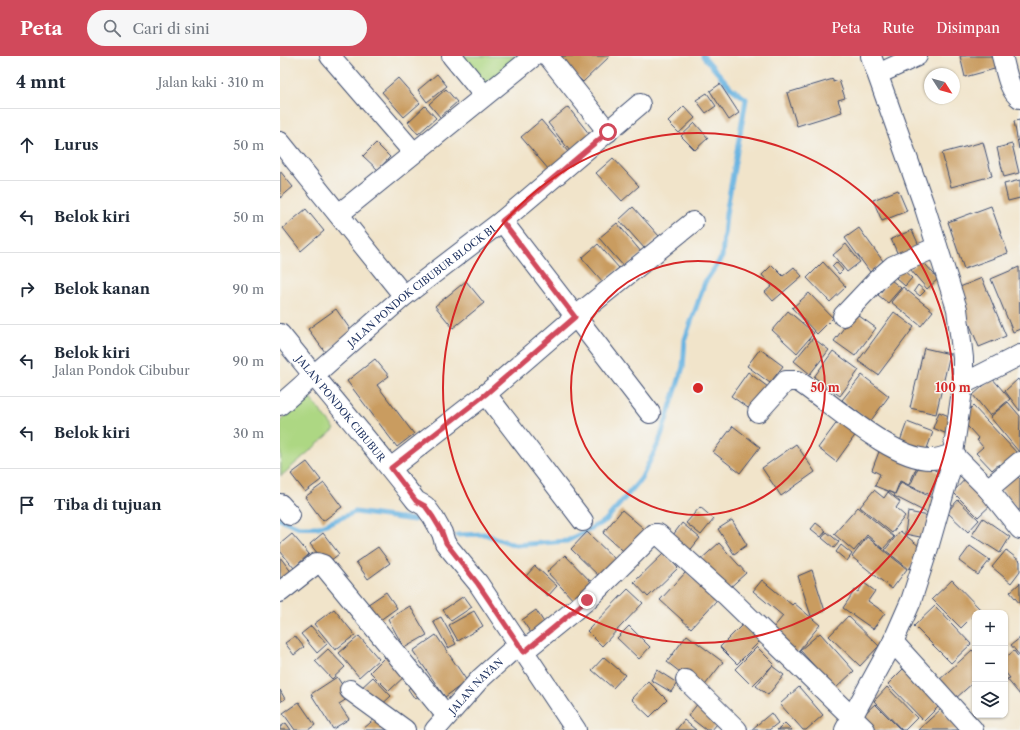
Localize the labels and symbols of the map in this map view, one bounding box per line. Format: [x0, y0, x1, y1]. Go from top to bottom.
north arrow [924, 68, 960, 104]
route start [599, 123, 617, 141]
street label: JALAN PONDOK CIBUBUR BLOCK B1 [343, 222, 499, 351]
street label: JALAN PONDOK CIBUBUR [292, 351, 388, 465]
text: 50 m [810, 380, 840, 395]
text: 100 m [935, 380, 971, 395]
centre of rings [691, 381, 705, 395]
route end [578, 591, 596, 609]
street label: JALAN NAYAN [445, 656, 506, 718]

